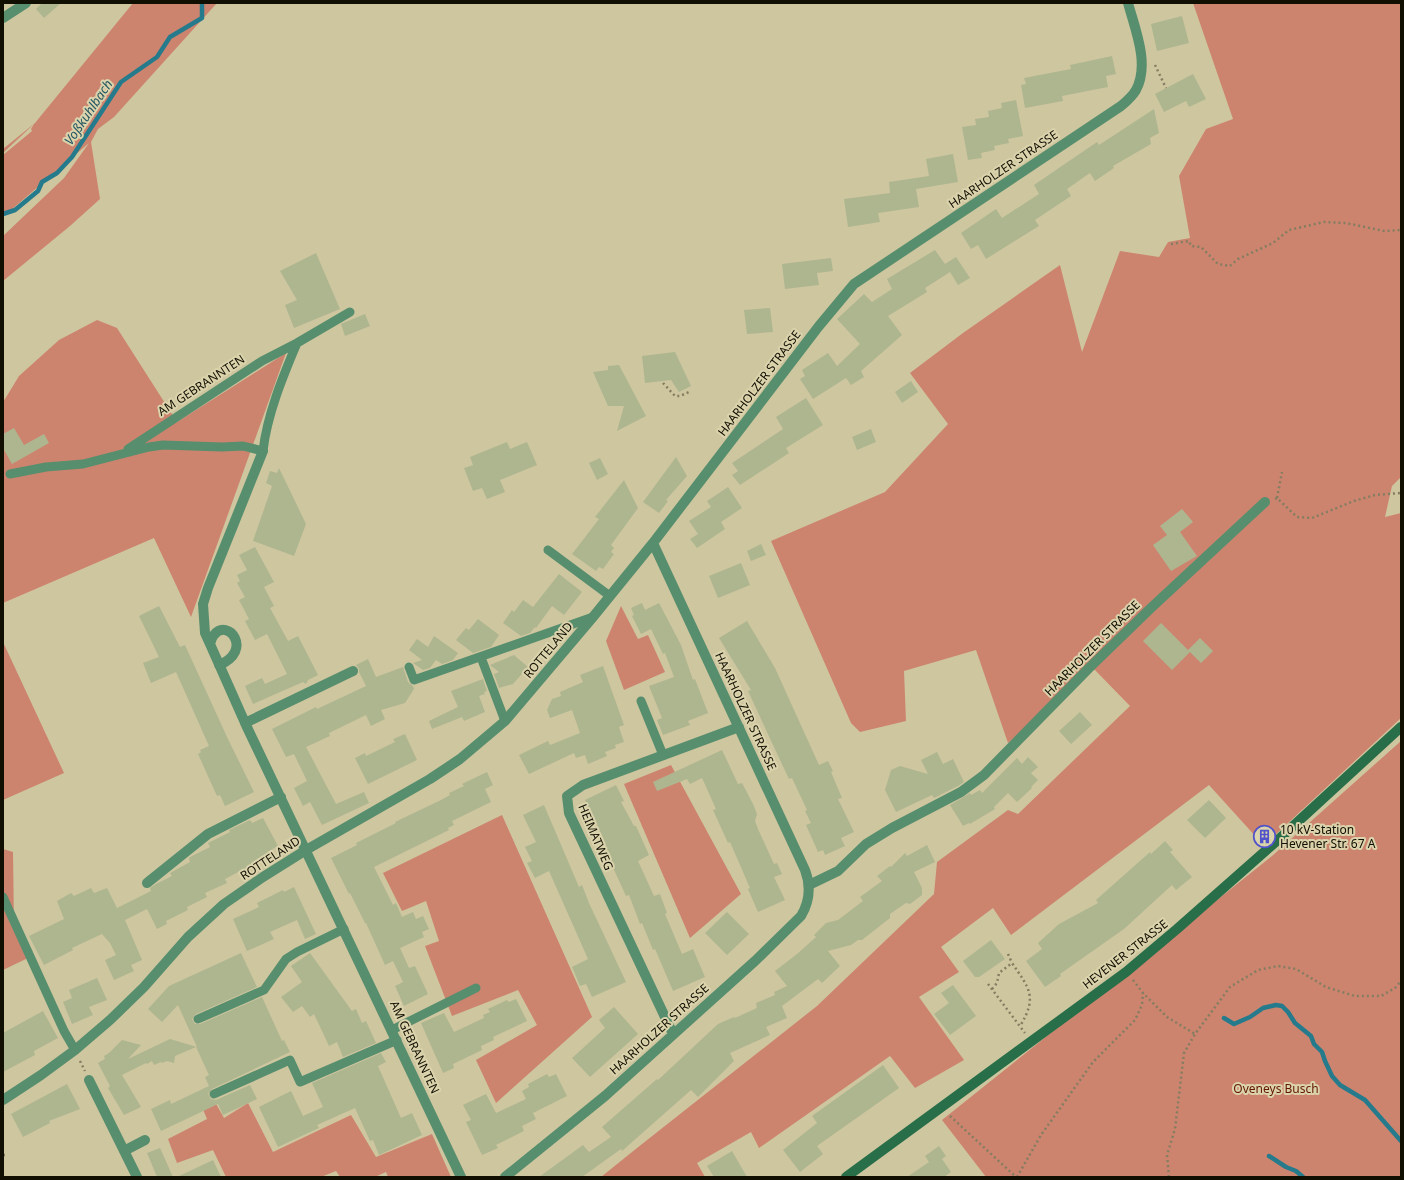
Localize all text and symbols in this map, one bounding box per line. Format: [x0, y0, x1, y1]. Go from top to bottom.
water label: Voßkuhlbach [60, 76, 116, 148]
street label: HAARHOLZER STRASSE [945, 126, 1061, 212]
street label: HAARHOLZER STRASSE [714, 327, 804, 439]
street label: AM GEBRANNTEN [154, 350, 248, 420]
street label: HAARHOLZER STRASSE [1041, 597, 1143, 699]
street label: ROTTELAND [519, 618, 577, 682]
street label: HAARHOLZER STRASSE [711, 649, 781, 773]
street label: HEIMATWEG [574, 801, 618, 873]
place label: 10 kV-Station Hevener Str. 67 A [1280, 821, 1376, 852]
building icon: 10 kV-Station Hevener Str. 67 A [1252, 823, 1278, 849]
street label: ROTTELAND [237, 832, 304, 884]
street label: HEVENER STRASSE [1079, 915, 1171, 993]
street label: HAARHOLZER STRASSE [606, 980, 712, 1078]
street label: AM GEBRANNTEN [386, 998, 444, 1096]
park label: Oveneys Busch [1233, 1080, 1319, 1097]

